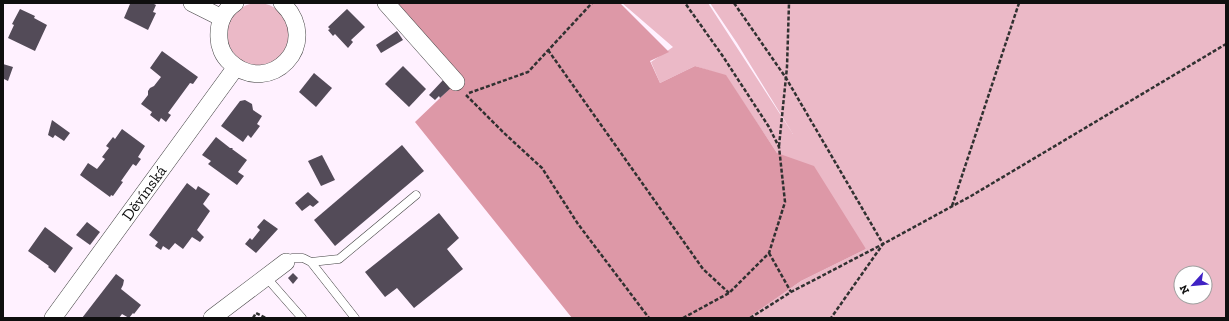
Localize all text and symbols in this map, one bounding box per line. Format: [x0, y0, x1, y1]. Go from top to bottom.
street label: Děvínská [118, 162, 170, 224]
north arrow [1173, 265, 1213, 305]
text: N [1177, 282, 1192, 296]

